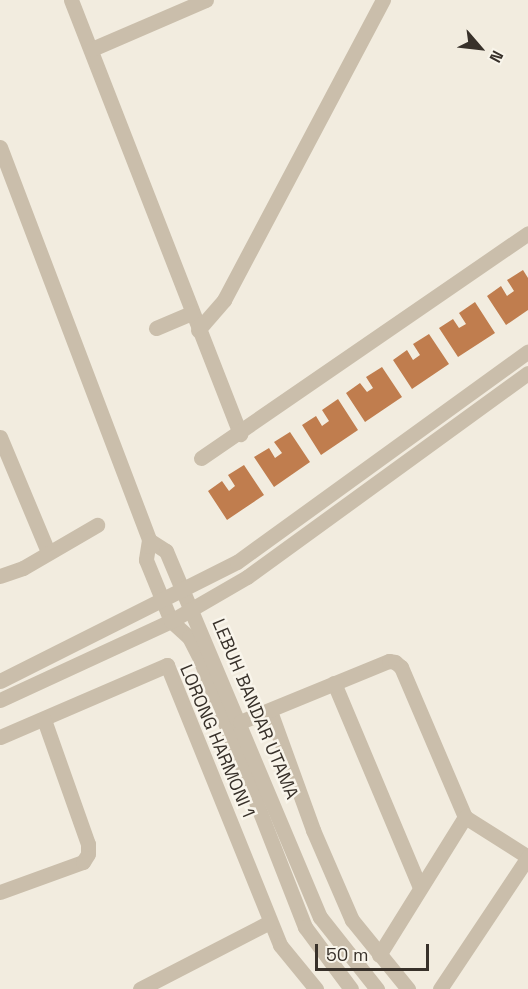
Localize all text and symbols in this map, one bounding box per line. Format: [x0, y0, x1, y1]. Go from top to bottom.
north arrow [450, 18, 510, 78]
text: N [485, 47, 508, 66]
street label: LEBUH BANDAR UTAMA [207, 616, 303, 802]
street label: LORONG HARMONI 1 [175, 661, 259, 821]
scale bar [318, 932, 432, 970]
text: 50 m [326, 943, 368, 966]

